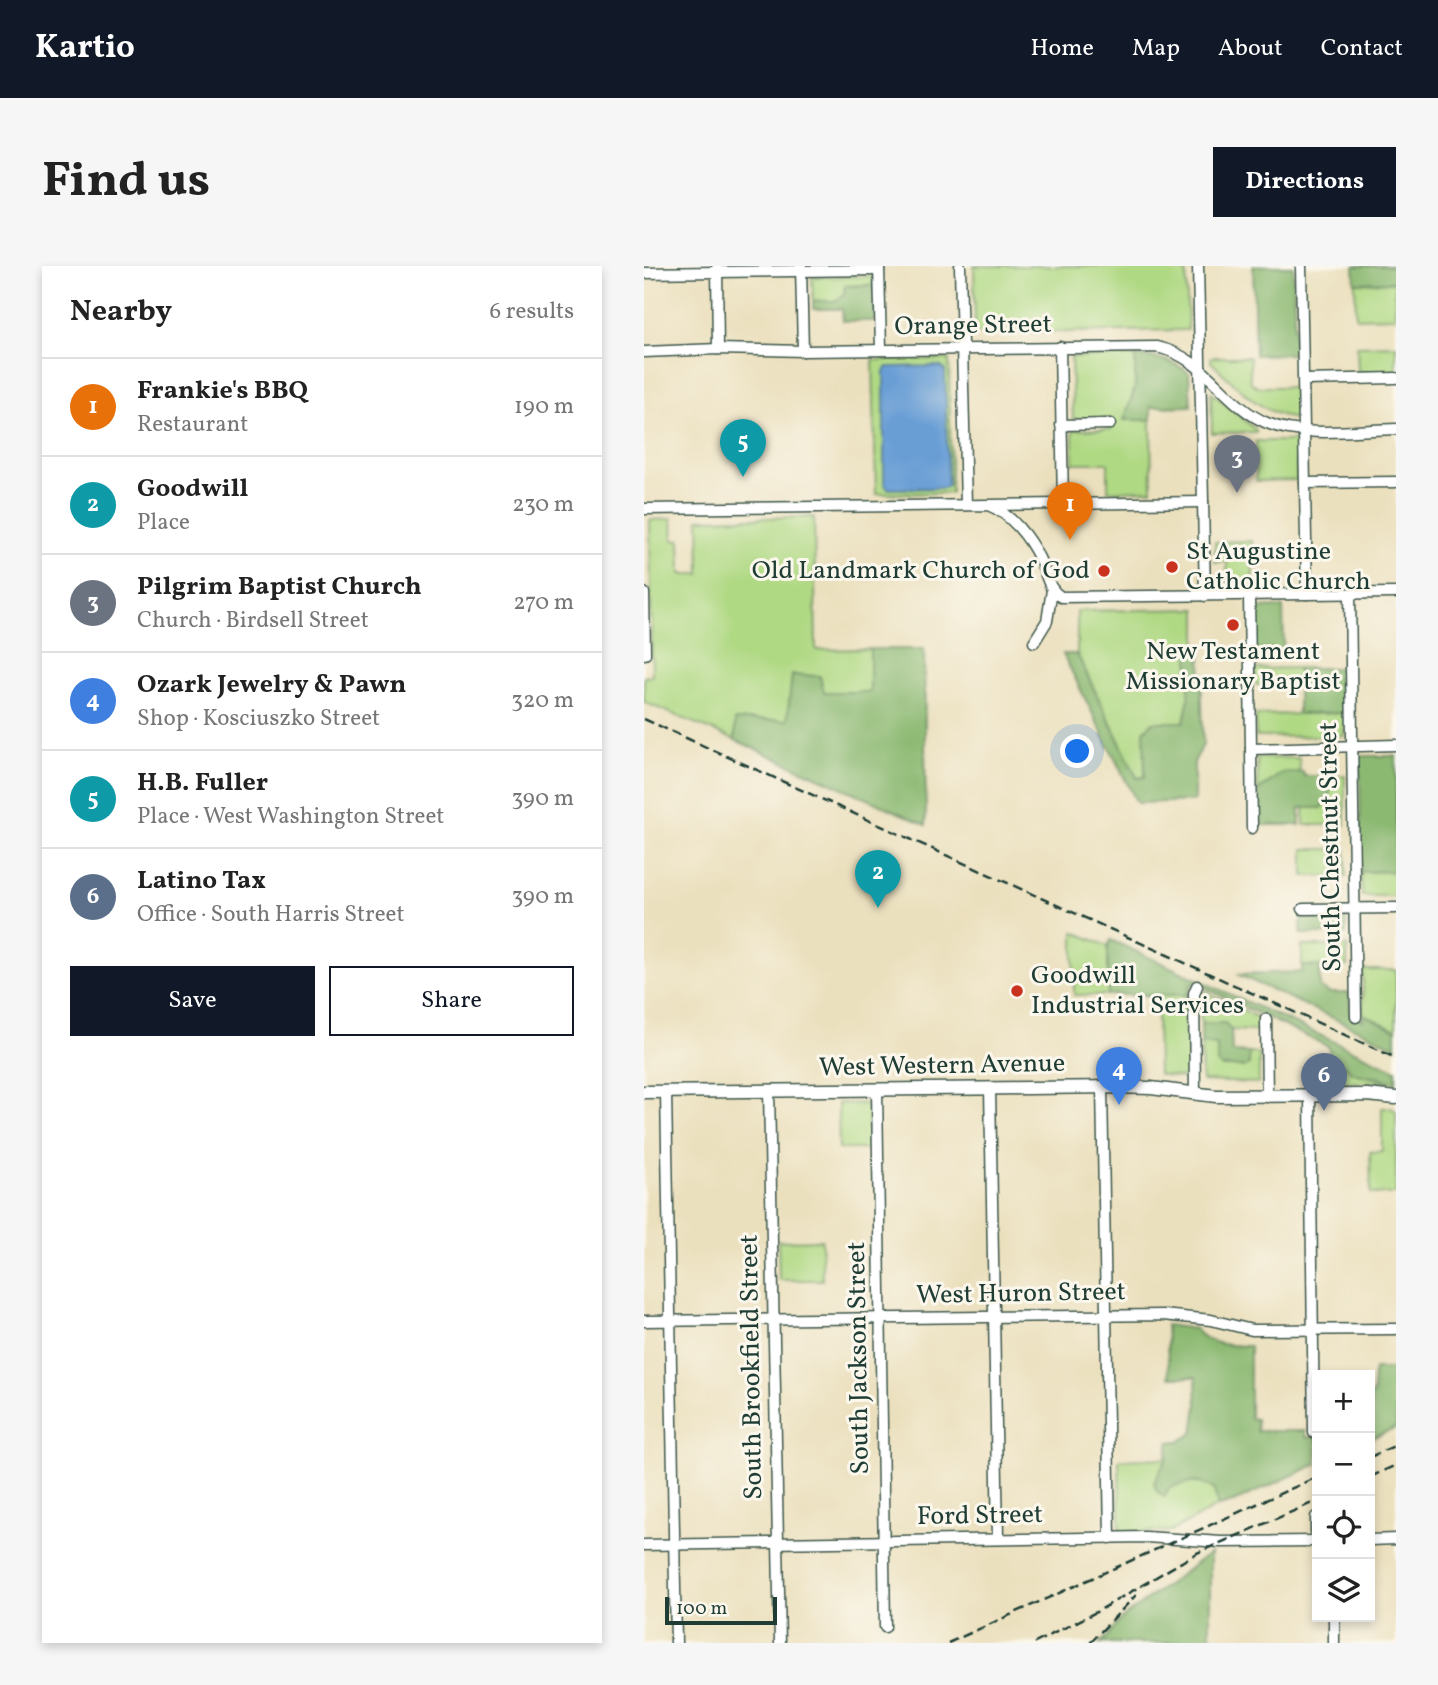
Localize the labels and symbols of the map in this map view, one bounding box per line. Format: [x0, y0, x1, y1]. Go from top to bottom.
street label: Orange Street [894, 307, 1052, 345]
pin: 5 [720, 419, 766, 477]
pin: 3 [1214, 435, 1260, 493]
pin: 1 [1047, 482, 1093, 540]
place label: St Augustine Catholic Church [1186, 534, 1371, 600]
place label: Old Landmark Church of God [752, 553, 1090, 589]
marker: St Augustine Catholic Church [1164, 559, 1180, 575]
marker: Old Landmark Church of God [1096, 563, 1112, 579]
marker: New Testament Missionary Baptist [1225, 617, 1241, 633]
place label: New Testament Missionary Baptist [1125, 634, 1341, 700]
street label: South Chestnut Street [1311, 722, 1351, 972]
your location [1060, 734, 1094, 768]
pin: 2 [855, 850, 901, 908]
place label: Goodwill Industrial Services [1031, 958, 1244, 1024]
marker: Goodwill Industrial Services [1009, 983, 1025, 999]
street label: West Western Avenue [819, 1046, 1065, 1086]
pin: 4 [1096, 1047, 1142, 1105]
pin: 6 [1301, 1053, 1347, 1111]
street label: South Brookfield Street [732, 1234, 772, 1500]
street label: South Jackson Street [839, 1241, 879, 1475]
street label: West Huron Street [916, 1274, 1126, 1314]
street label: Ford Street [917, 1497, 1043, 1535]
scale bar [665, 1594, 777, 1626]

